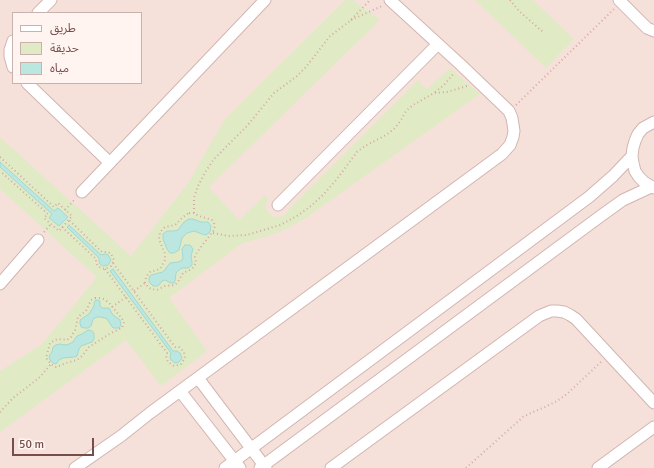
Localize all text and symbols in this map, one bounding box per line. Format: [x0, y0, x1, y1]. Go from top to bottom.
legend [12, 12, 142, 84]
text: طريق [50, 21, 76, 36]
text: حديقة [50, 41, 79, 56]
text: مياه [50, 61, 69, 76]
scale bar [14, 430, 96, 456]
text: 50 m [19, 437, 44, 452]

